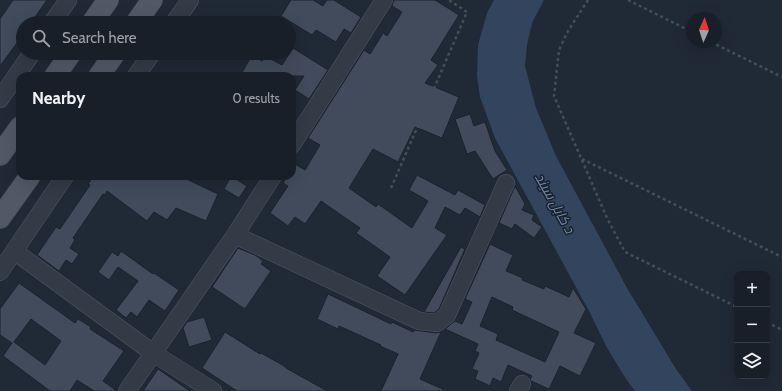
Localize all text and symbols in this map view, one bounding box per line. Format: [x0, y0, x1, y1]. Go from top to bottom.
north arrow [686, 12, 722, 48]
search box [16, 16, 296, 60]
icon: search [30, 27, 52, 49]
text: Search here [62, 29, 137, 47]
text: Nearby [32, 88, 85, 108]
text: 0 results [232, 90, 280, 106]
water label: د کابل سيند [531, 170, 580, 237]
map controls [734, 271, 770, 379]
button: + [734, 271, 770, 307]
button: − [734, 307, 770, 343]
button: layers [734, 343, 770, 379]

